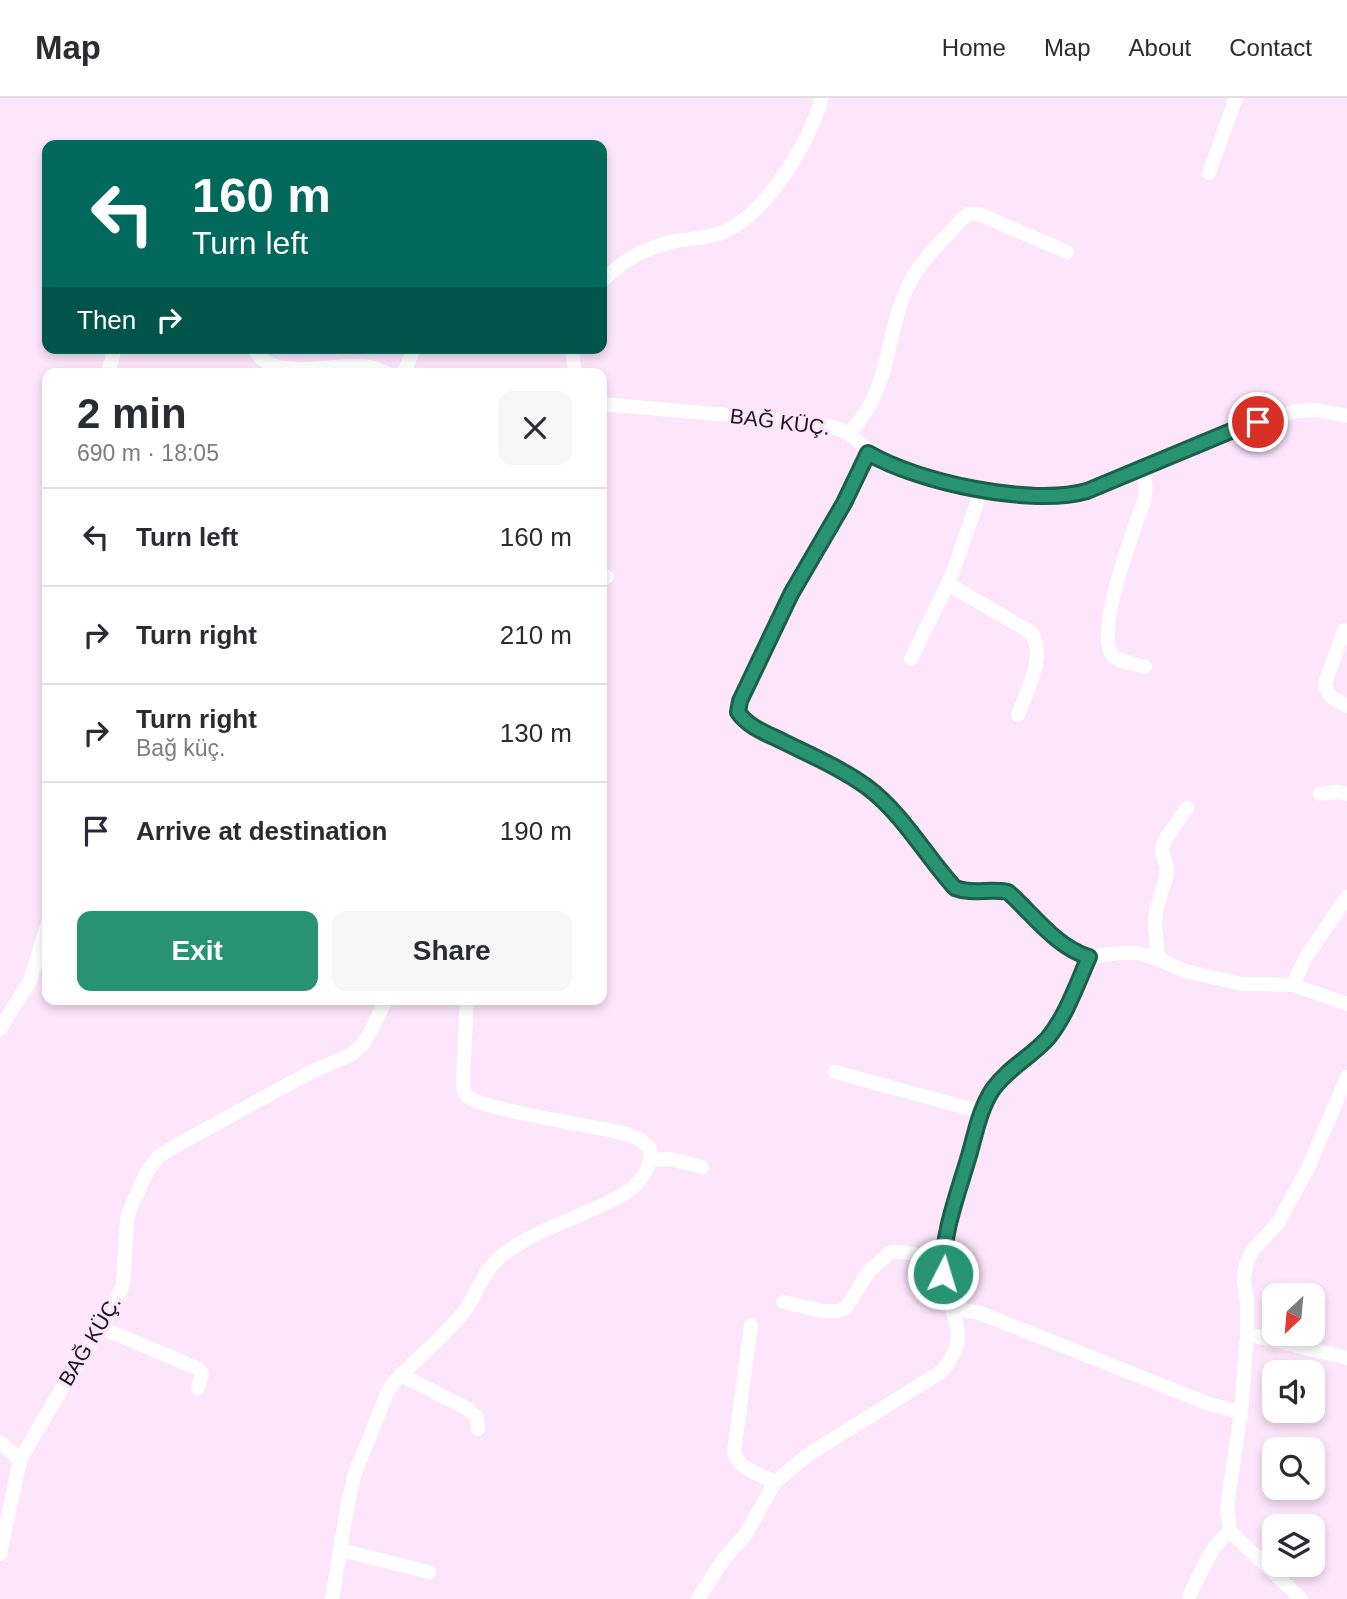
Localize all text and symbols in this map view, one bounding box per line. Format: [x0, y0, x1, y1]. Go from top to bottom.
text: Map [35, 29, 101, 66]
text: Home [942, 34, 1006, 61]
text: Map [1044, 34, 1091, 61]
text: About [1129, 34, 1191, 61]
text: Contact [1229, 34, 1312, 61]
icon: left [77, 168, 168, 259]
text: 160 m [192, 168, 331, 222]
text: Turn left [192, 225, 308, 261]
icon: right [150, 301, 188, 339]
text: Then [77, 305, 136, 335]
text: 2 min [77, 390, 187, 437]
button: close [498, 391, 572, 465]
pin [1228, 392, 1288, 452]
icon: arrive [1239, 403, 1277, 441]
street label: BAĞ KÜÇ. [729, 404, 831, 439]
text: 690 m · 18:05 [77, 440, 219, 466]
icon: left [77, 518, 115, 556]
text: Turn left [136, 522, 238, 552]
text: 160 m [500, 522, 572, 552]
icon: right [77, 616, 115, 654]
text: Turn right [136, 620, 257, 650]
text: 210 m [500, 620, 572, 650]
text: Turn right [136, 704, 257, 734]
icon: right [77, 714, 115, 752]
text: 130 m [500, 718, 572, 748]
text: Bağ küç. [136, 735, 226, 761]
icon: arrive [77, 812, 115, 850]
text: Arrive at destination [136, 816, 387, 846]
text: 190 m [500, 816, 572, 846]
button: Exit [77, 911, 318, 991]
button: Share [332, 911, 572, 991]
position arrow [906, 1237, 980, 1311]
north arrow [1262, 1283, 1325, 1346]
map controls [1262, 1283, 1325, 1577]
street label: BAĞ KÜÇ. [54, 1292, 125, 1390]
button: sound [1262, 1360, 1325, 1423]
button: search [1262, 1437, 1325, 1500]
button: layers [1262, 1514, 1325, 1577]

